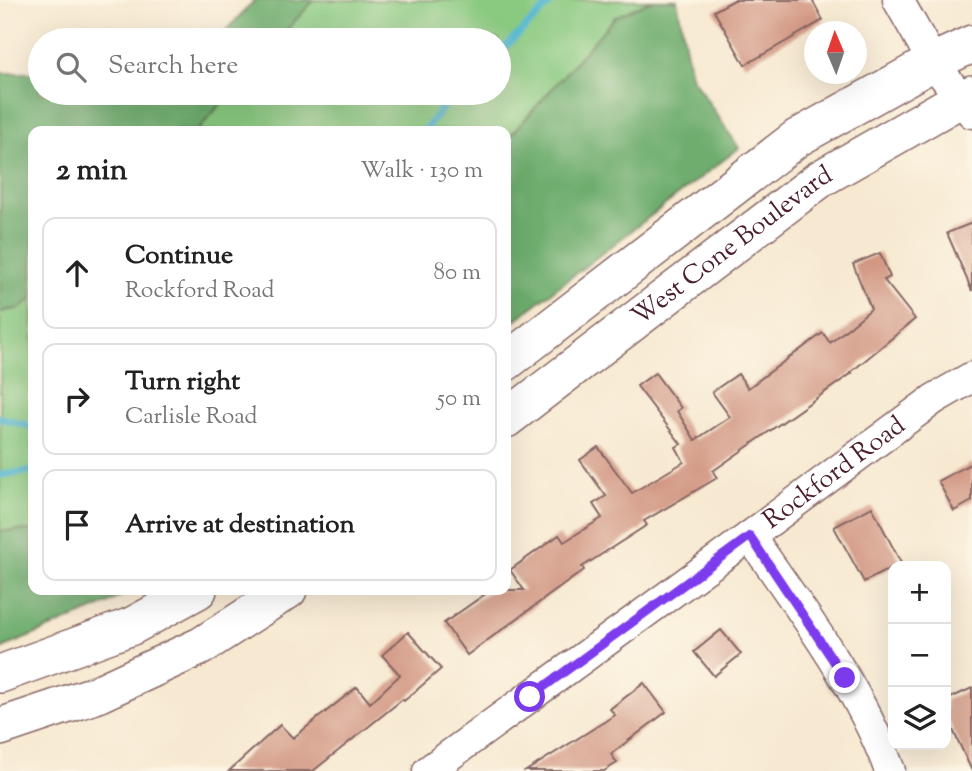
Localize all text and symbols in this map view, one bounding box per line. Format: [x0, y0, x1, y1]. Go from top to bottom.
north arrow [804, 21, 867, 84]
search box [28, 28, 511, 105]
icon: search [52, 48, 90, 86]
text: Search here [108, 48, 238, 85]
text: 2 min [56, 150, 128, 193]
text: Walk · 130 m [360, 155, 483, 188]
street label: West Cone Boulevard [624, 157, 840, 335]
text: Continue [125, 238, 233, 275]
icon: ahead [58, 254, 96, 292]
text: 80 m [433, 257, 481, 290]
text: Rockford Road [125, 275, 275, 308]
text: Turn right [125, 364, 240, 401]
icon: right [58, 380, 96, 418]
text: 50 m [437, 383, 481, 416]
text: Carlisle Road [125, 401, 258, 434]
street label: Rockford Road [756, 408, 914, 538]
icon: arrive [58, 506, 96, 544]
text: Arrive at destination [125, 507, 355, 544]
map controls [888, 561, 951, 750]
button: + [888, 561, 951, 624]
button: − [888, 624, 951, 687]
route end [829, 662, 860, 693]
route start [514, 681, 545, 712]
button: layers [888, 687, 951, 750]

